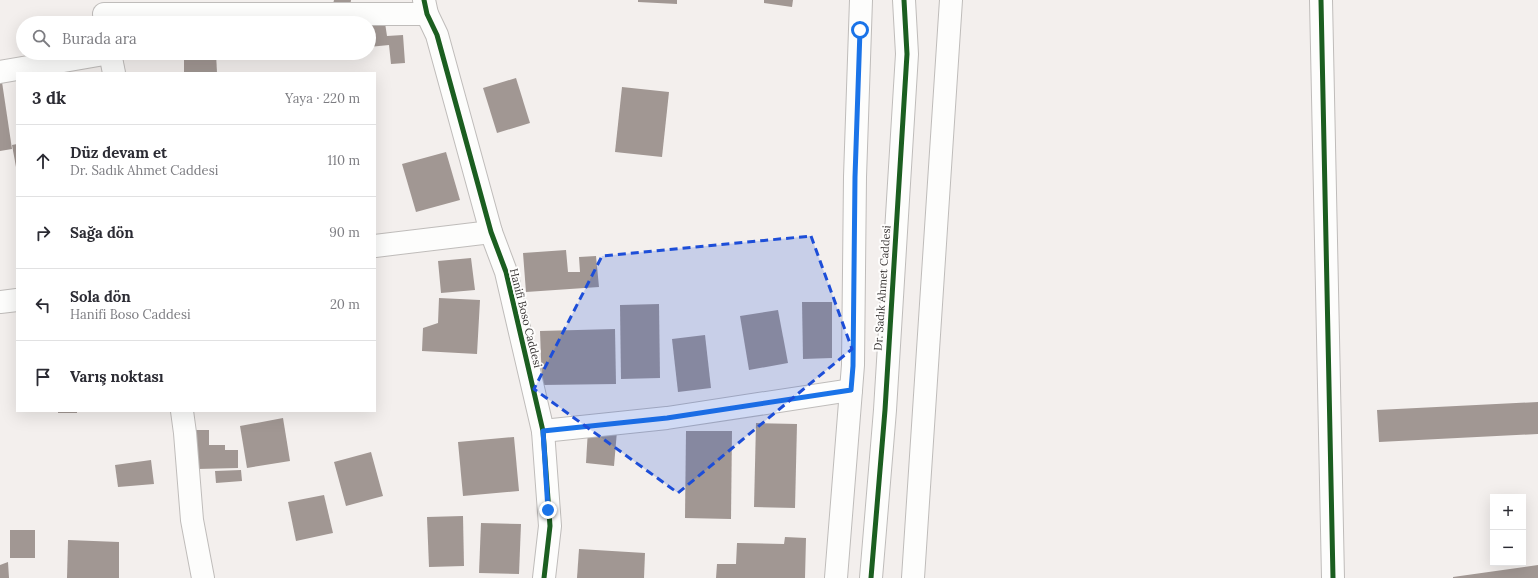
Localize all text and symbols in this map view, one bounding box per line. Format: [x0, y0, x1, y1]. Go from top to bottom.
search box [16, 16, 376, 60]
route start [851, 21, 869, 39]
icon: search [30, 27, 52, 49]
text: Burada ara [62, 29, 137, 48]
text: 3 dk [32, 87, 66, 109]
text: Yaya · 220 m [285, 90, 360, 107]
text: Düz devam et [70, 143, 167, 162]
icon: ahead [32, 150, 54, 172]
text: 110 m [327, 152, 360, 169]
text: Dr. Sadık Ahmet Caddesi [70, 162, 218, 179]
icon: right [32, 222, 54, 244]
text: Sağa dön [70, 223, 134, 242]
text: 90 m [329, 224, 360, 241]
street label: Dr. Sadık Ahmet Caddesi [871, 225, 893, 351]
street label: Hanifi Boso Caddesi [507, 267, 545, 369]
text: Sola dön [70, 287, 131, 306]
icon: left [32, 294, 54, 316]
text: 20 m [330, 296, 360, 313]
text: Hanifi Boso Caddesi [70, 306, 191, 323]
icon: arrive [32, 366, 54, 388]
text: Varış noktası [70, 367, 164, 386]
map controls [1490, 494, 1526, 566]
button: + [1490, 494, 1526, 530]
route end [539, 501, 557, 519]
button: − [1490, 530, 1526, 566]

